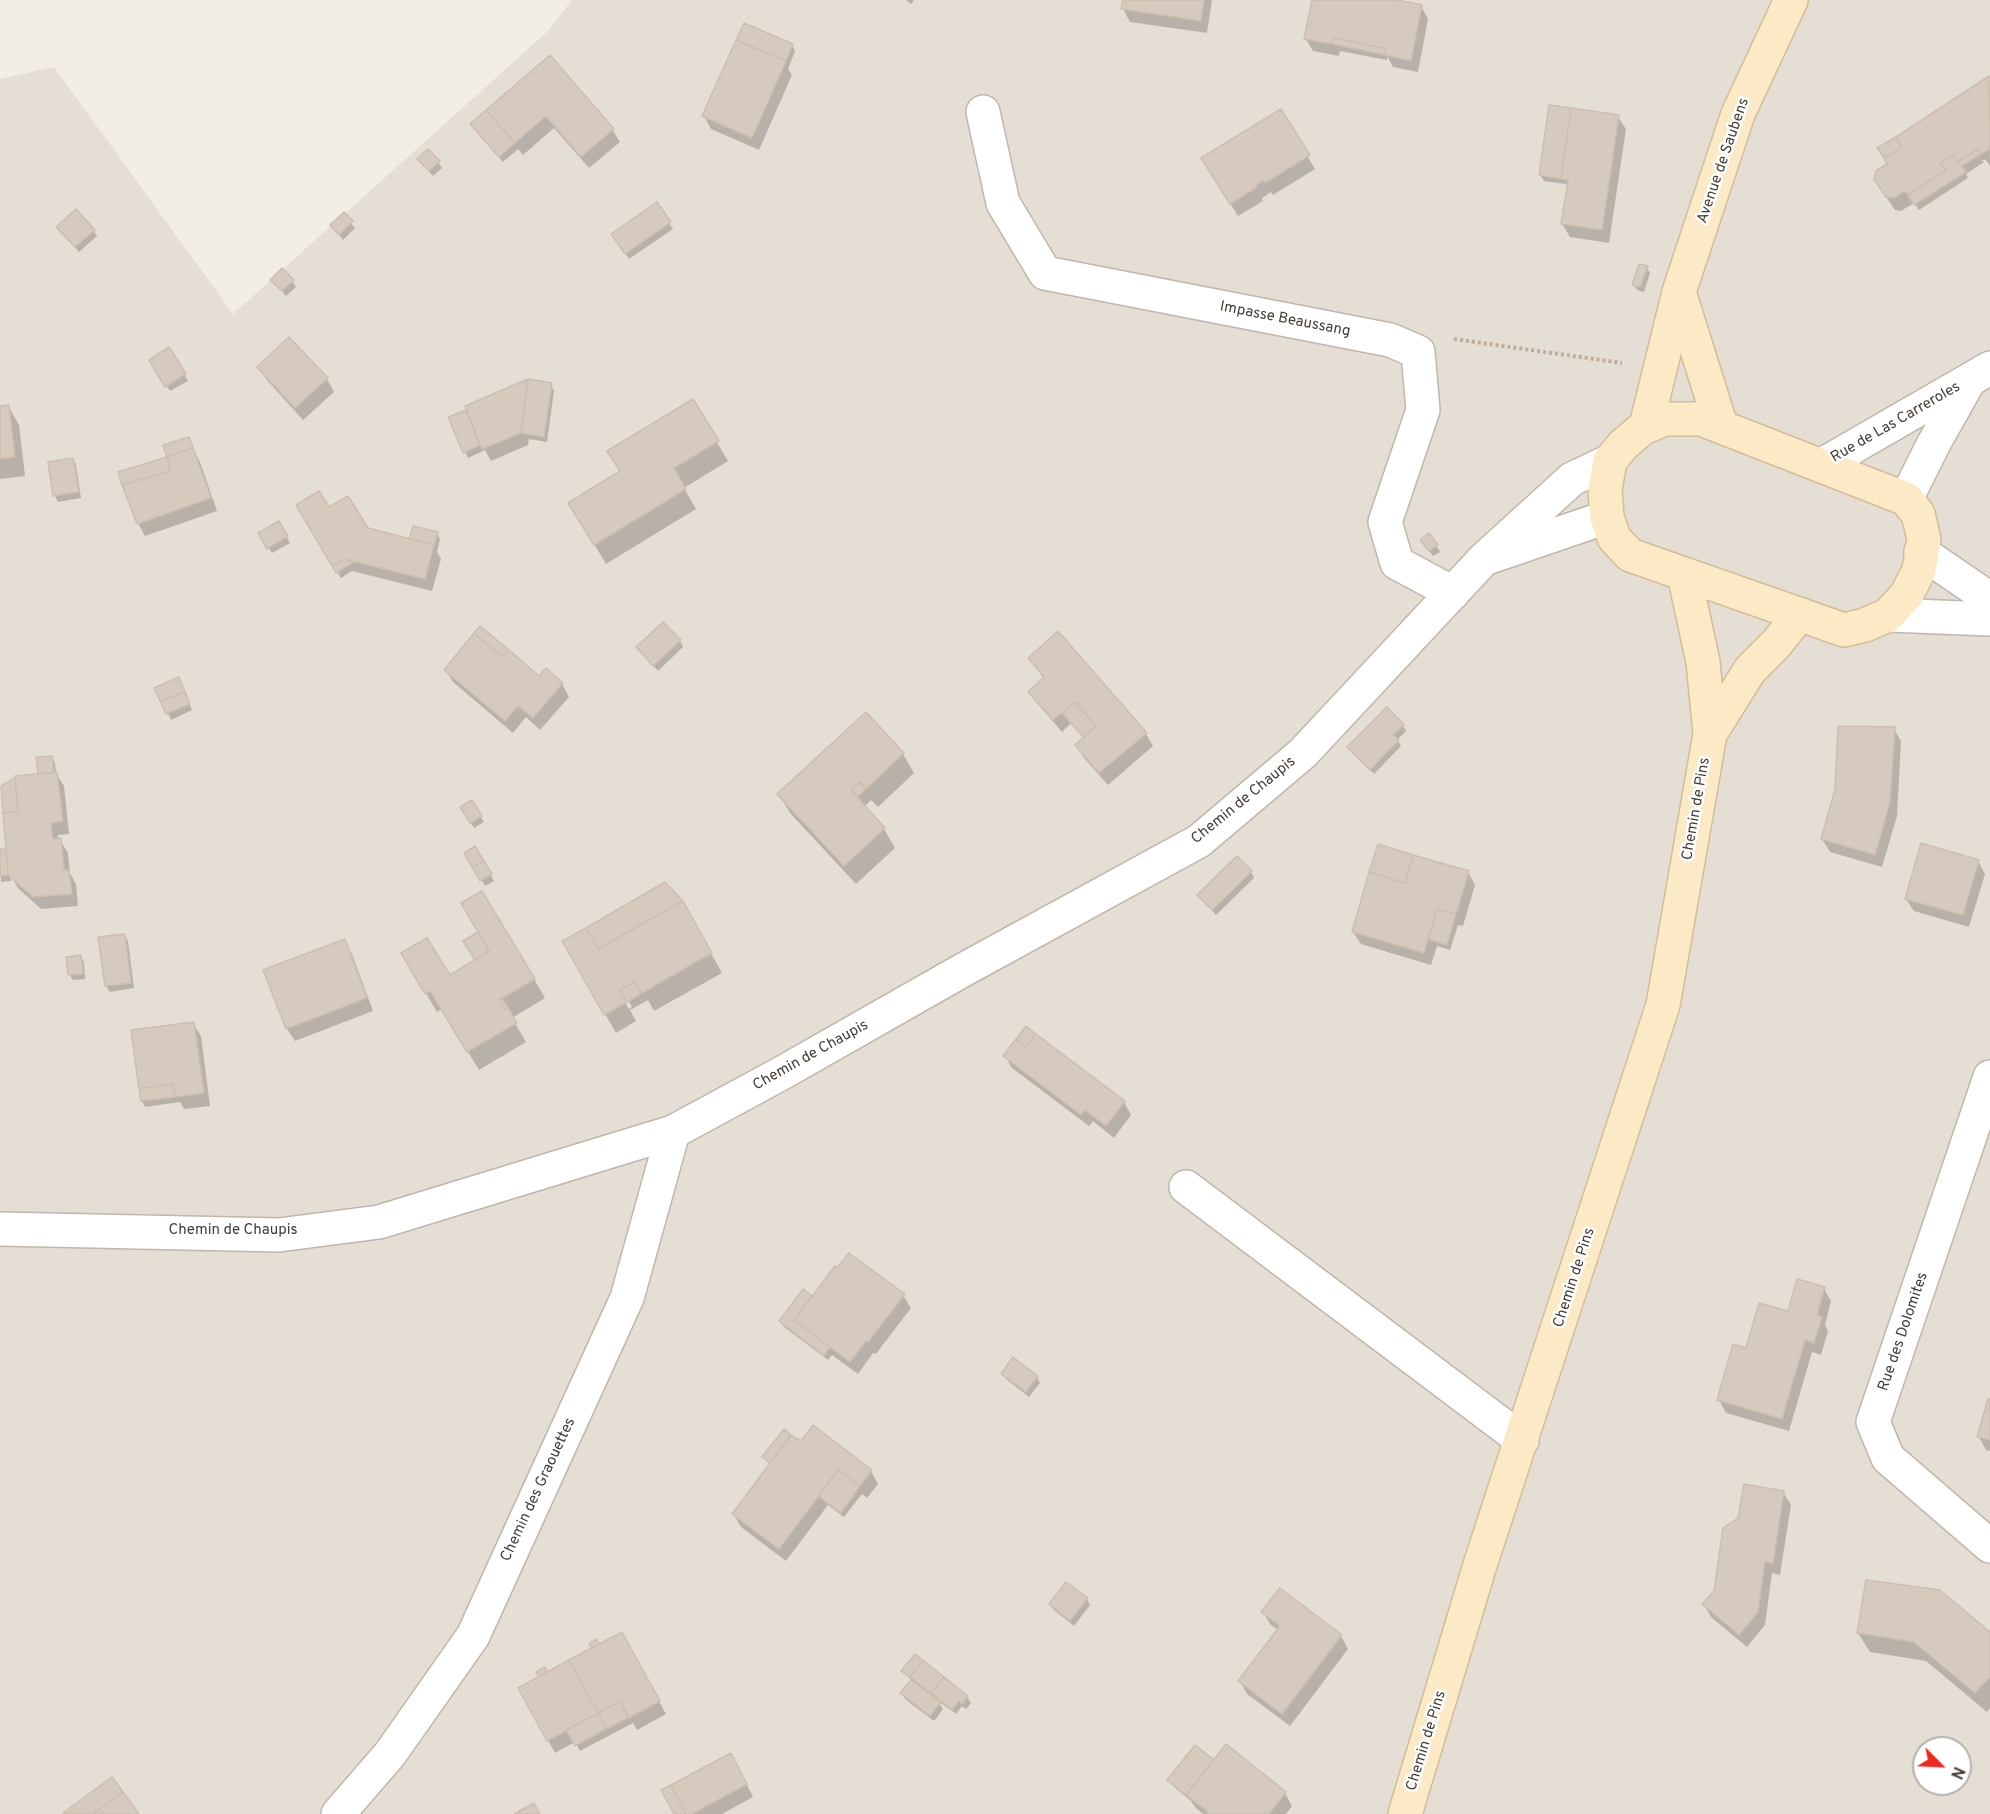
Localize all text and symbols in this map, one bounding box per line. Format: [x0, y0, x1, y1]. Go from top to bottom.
street label: Avenue de Saubens [1694, 96, 1754, 226]
street label: Impasse Beaussang [1218, 299, 1352, 341]
street label: Rue de Las Carreroles [1828, 379, 1964, 467]
street label: Chemin de Chaupis [1188, 753, 1300, 849]
street label: Chemin de Pins [1679, 756, 1715, 862]
street label: Chemin de Chaupis [750, 1017, 872, 1095]
street label: Chemin de Chaupis [168, 1222, 298, 1240]
street label: Chemin de Pins [1550, 1226, 1600, 1330]
street label: Rue des Dolomites [1875, 1270, 1933, 1394]
street label: Chemin des Graouettes [498, 1415, 580, 1565]
street label: Chemin de Pins [1403, 1689, 1451, 1793]
north arrow [1912, 1736, 1972, 1796]
text: N [1945, 1763, 1968, 1782]

